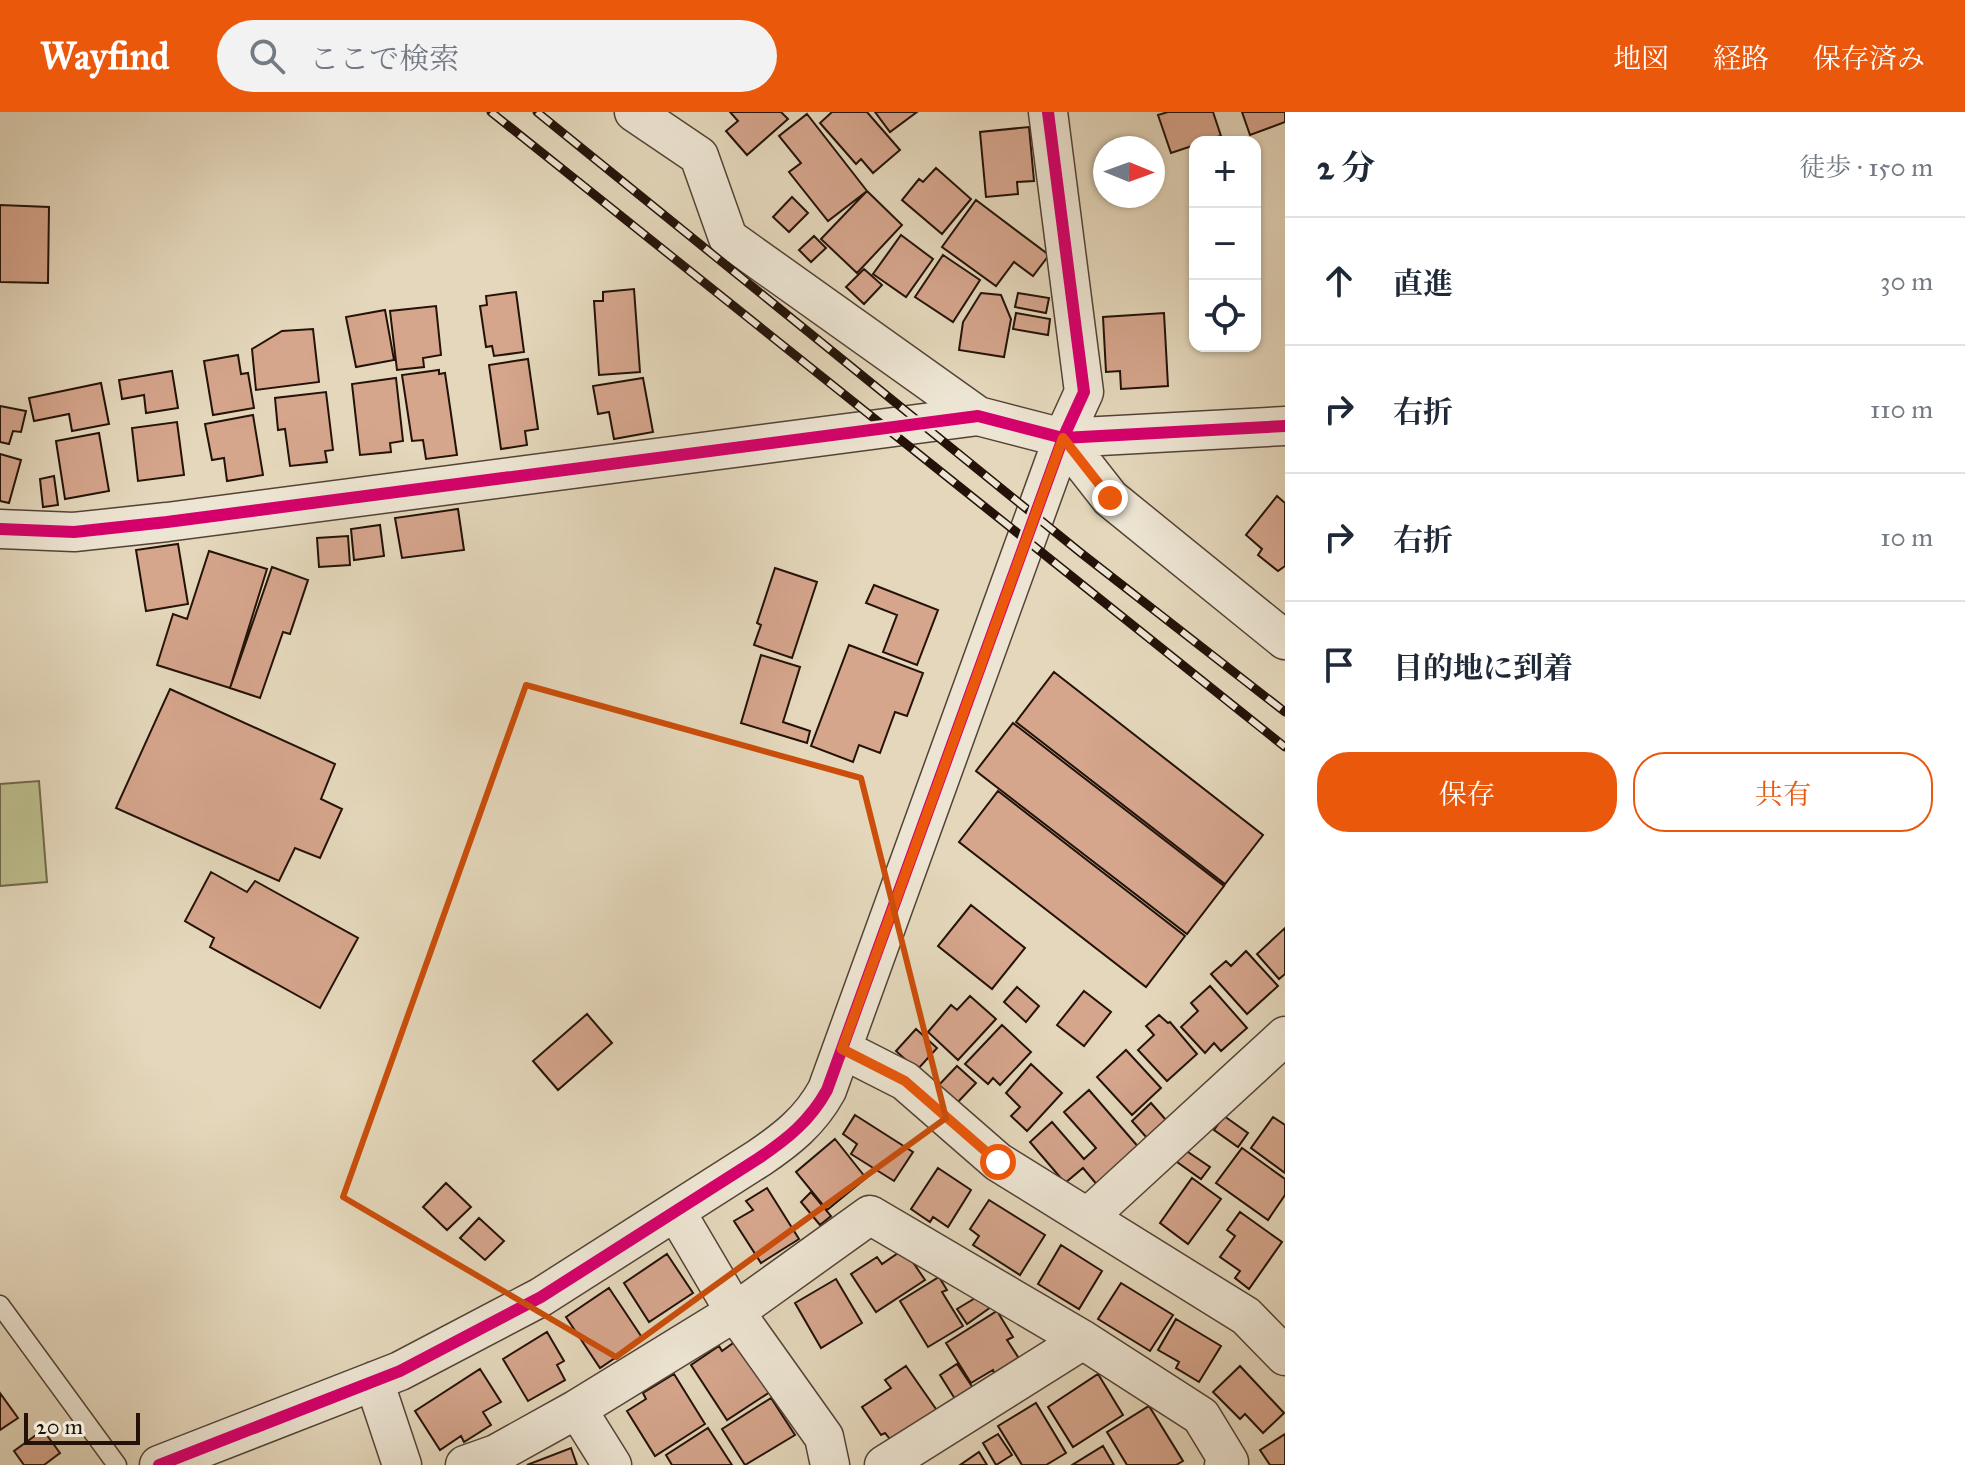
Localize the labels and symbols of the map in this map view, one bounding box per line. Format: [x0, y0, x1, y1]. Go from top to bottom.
north arrow [1093, 136, 1165, 208]
route end [1092, 480, 1128, 516]
route start [980, 1144, 1016, 1180]
scale bar [24, 1409, 140, 1445]

